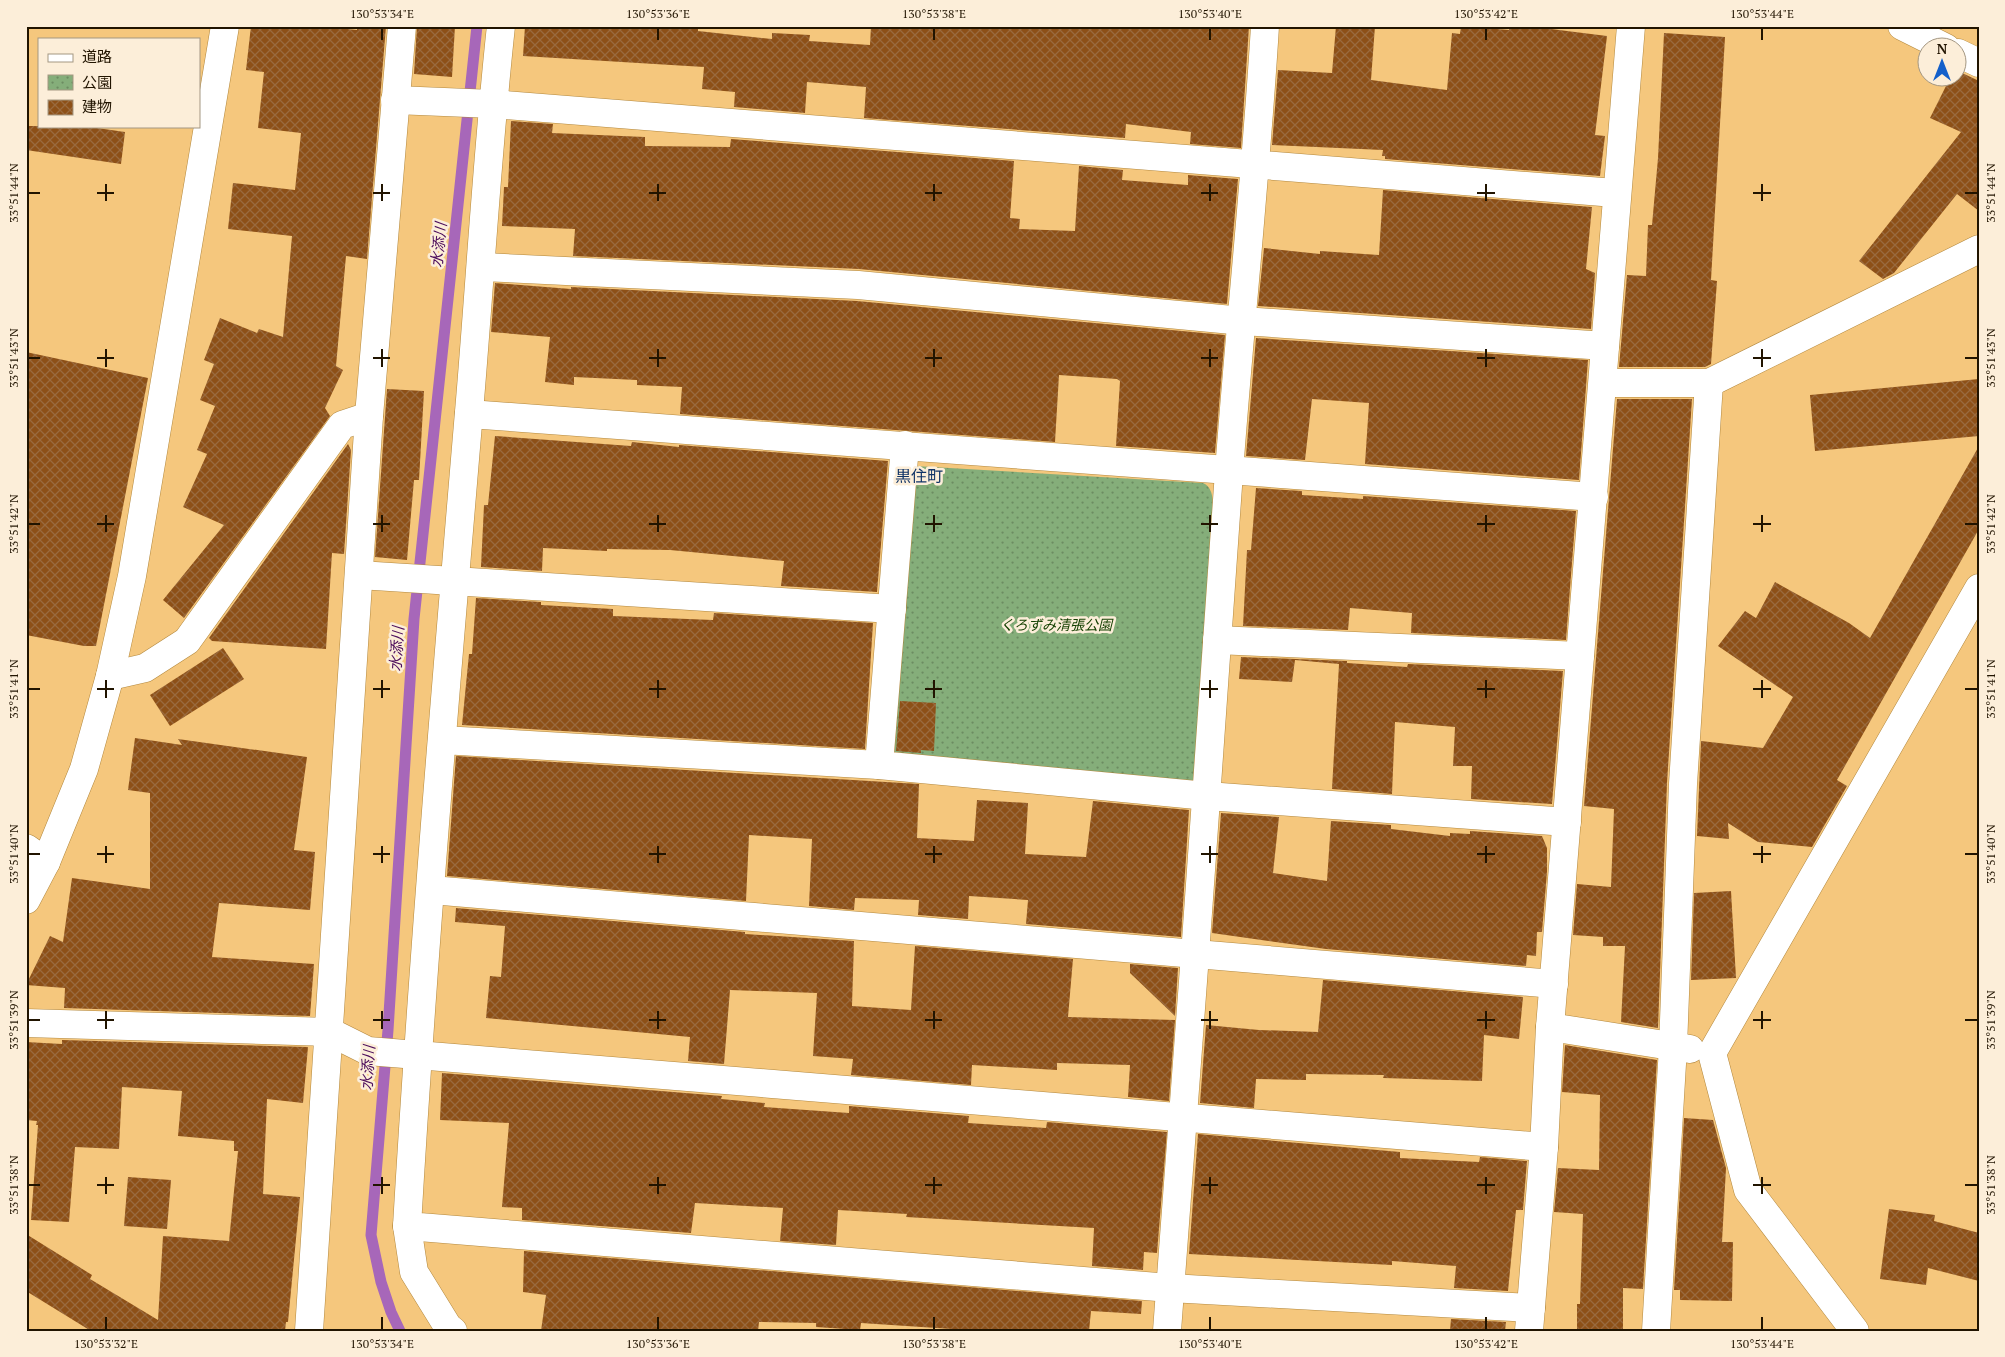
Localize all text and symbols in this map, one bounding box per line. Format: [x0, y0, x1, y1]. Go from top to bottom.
text: 130°53'34"E [350, 6, 414, 21]
text: 130°53'36"E [626, 6, 690, 21]
text: 130°53'38"E [902, 6, 966, 21]
text: 130°53'40"E [1178, 6, 1242, 21]
text: 130°53'42"E [1454, 6, 1518, 21]
text: 130°53'44"E [1730, 6, 1794, 21]
legend [38, 38, 200, 128]
north arrow [1918, 38, 1968, 88]
text: N [1937, 39, 1948, 58]
text: 道路 [82, 46, 112, 66]
text: 公園 [82, 72, 112, 92]
text: 建物 [82, 96, 112, 116]
text: 33°51'44"N [6, 163, 21, 223]
text: 33°51'44"N [1983, 163, 1998, 223]
water label: 水添川 [426, 219, 451, 268]
text: 33°51'43"N [6, 328, 21, 388]
text: 33°51'43"N [1983, 328, 1998, 388]
district label: 黒住町 [895, 465, 943, 487]
text: 33°51'42"N [6, 494, 21, 554]
text: 33°51'42"N [1983, 494, 1998, 554]
park label: くろずみ清張公園 [1000, 615, 1114, 634]
water label: 水添川 [384, 624, 408, 672]
text: 33°51'41"N [6, 659, 21, 719]
text: 33°51'41"N [1983, 659, 1998, 719]
text: 33°51'40"N [6, 824, 21, 884]
text: 33°51'40"N [1983, 824, 1998, 884]
text: 33°51'39"N [6, 990, 21, 1050]
text: 33°51'39"N [1983, 990, 1998, 1050]
water label: 水添川 [355, 1043, 379, 1091]
text: 33°51'38"N [6, 1155, 21, 1215]
text: 33°51'38"N [1983, 1155, 1998, 1215]
text: 130°53'32"E [74, 1336, 138, 1351]
text: 130°53'34"E [350, 1336, 414, 1351]
text: 130°53'36"E [626, 1336, 690, 1351]
text: 130°53'38"E [902, 1336, 966, 1351]
text: 130°53'40"E [1178, 1336, 1242, 1351]
text: 130°53'42"E [1454, 1336, 1518, 1351]
text: 130°53'44"E [1730, 1336, 1794, 1351]

